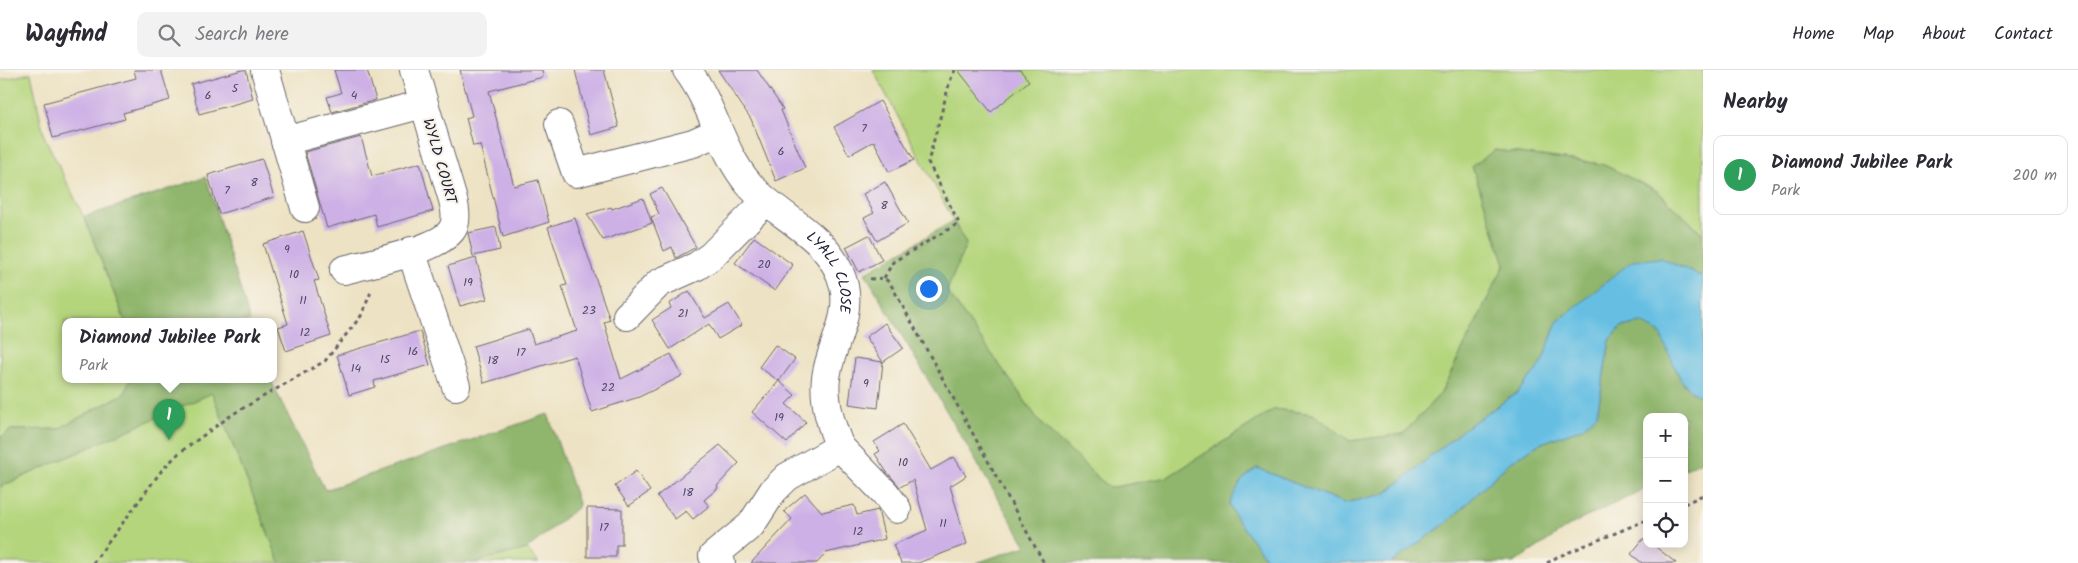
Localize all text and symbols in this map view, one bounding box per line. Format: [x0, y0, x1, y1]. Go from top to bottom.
search box [137, 12, 487, 57]
text: Wayfind [25, 15, 107, 54]
text: Search here [195, 20, 289, 50]
text: Home [1792, 20, 1835, 49]
text: Map [1863, 20, 1894, 49]
text: About [1922, 20, 1966, 49]
text: Contact [1994, 20, 2053, 49]
icon: search [155, 21, 183, 49]
house number: 5 [232, 79, 240, 98]
house number: 6 [205, 86, 211, 105]
house number: 4 [351, 86, 358, 105]
text: Nearby [1723, 86, 1788, 119]
street label: WYLD COURT [415, 116, 463, 209]
house number: 7 [861, 119, 867, 138]
house number: 6 [778, 142, 784, 161]
text: Diamond Jubilee Park [1771, 148, 1952, 178]
text: 1 [1738, 163, 1742, 188]
text: 200 m [2013, 163, 2057, 188]
house number: 8 [250, 173, 258, 192]
text: Park [1771, 178, 1800, 203]
house number: 7 [224, 181, 230, 200]
house number: 8 [880, 196, 888, 215]
street label: LYALL CLOSE [800, 226, 856, 316]
house number: 9 [284, 240, 290, 259]
house number: 20 [758, 255, 770, 274]
house number: 10 [289, 265, 299, 284]
house number: 19 [463, 273, 473, 292]
your location [916, 276, 942, 302]
house number: 11 [299, 291, 307, 310]
house number: 23 [582, 301, 596, 320]
house number: 21 [678, 304, 689, 323]
popup [62, 318, 277, 383]
text: Diamond Jubilee Park [79, 323, 260, 353]
house number: 12 [300, 323, 310, 342]
house number: 16 [408, 342, 418, 361]
house number: 17 [516, 343, 526, 362]
house number: 15 [380, 350, 392, 369]
house number: 18 [488, 351, 499, 370]
text: Park [79, 353, 108, 378]
house number: 14 [351, 359, 362, 378]
house number: 9 [863, 374, 869, 393]
house number: 22 [601, 378, 615, 397]
pin: 1 [153, 399, 185, 440]
house number: 19 [774, 408, 784, 427]
map controls [1643, 413, 1688, 548]
button: + [1643, 413, 1688, 458]
house number: 10 [898, 453, 908, 472]
button: − [1643, 458, 1688, 503]
house number: 18 [683, 483, 694, 502]
button: locate [1643, 503, 1688, 548]
house number: 11 [939, 514, 947, 533]
house number: 17 [599, 518, 609, 537]
house number: 12 [853, 522, 863, 541]

